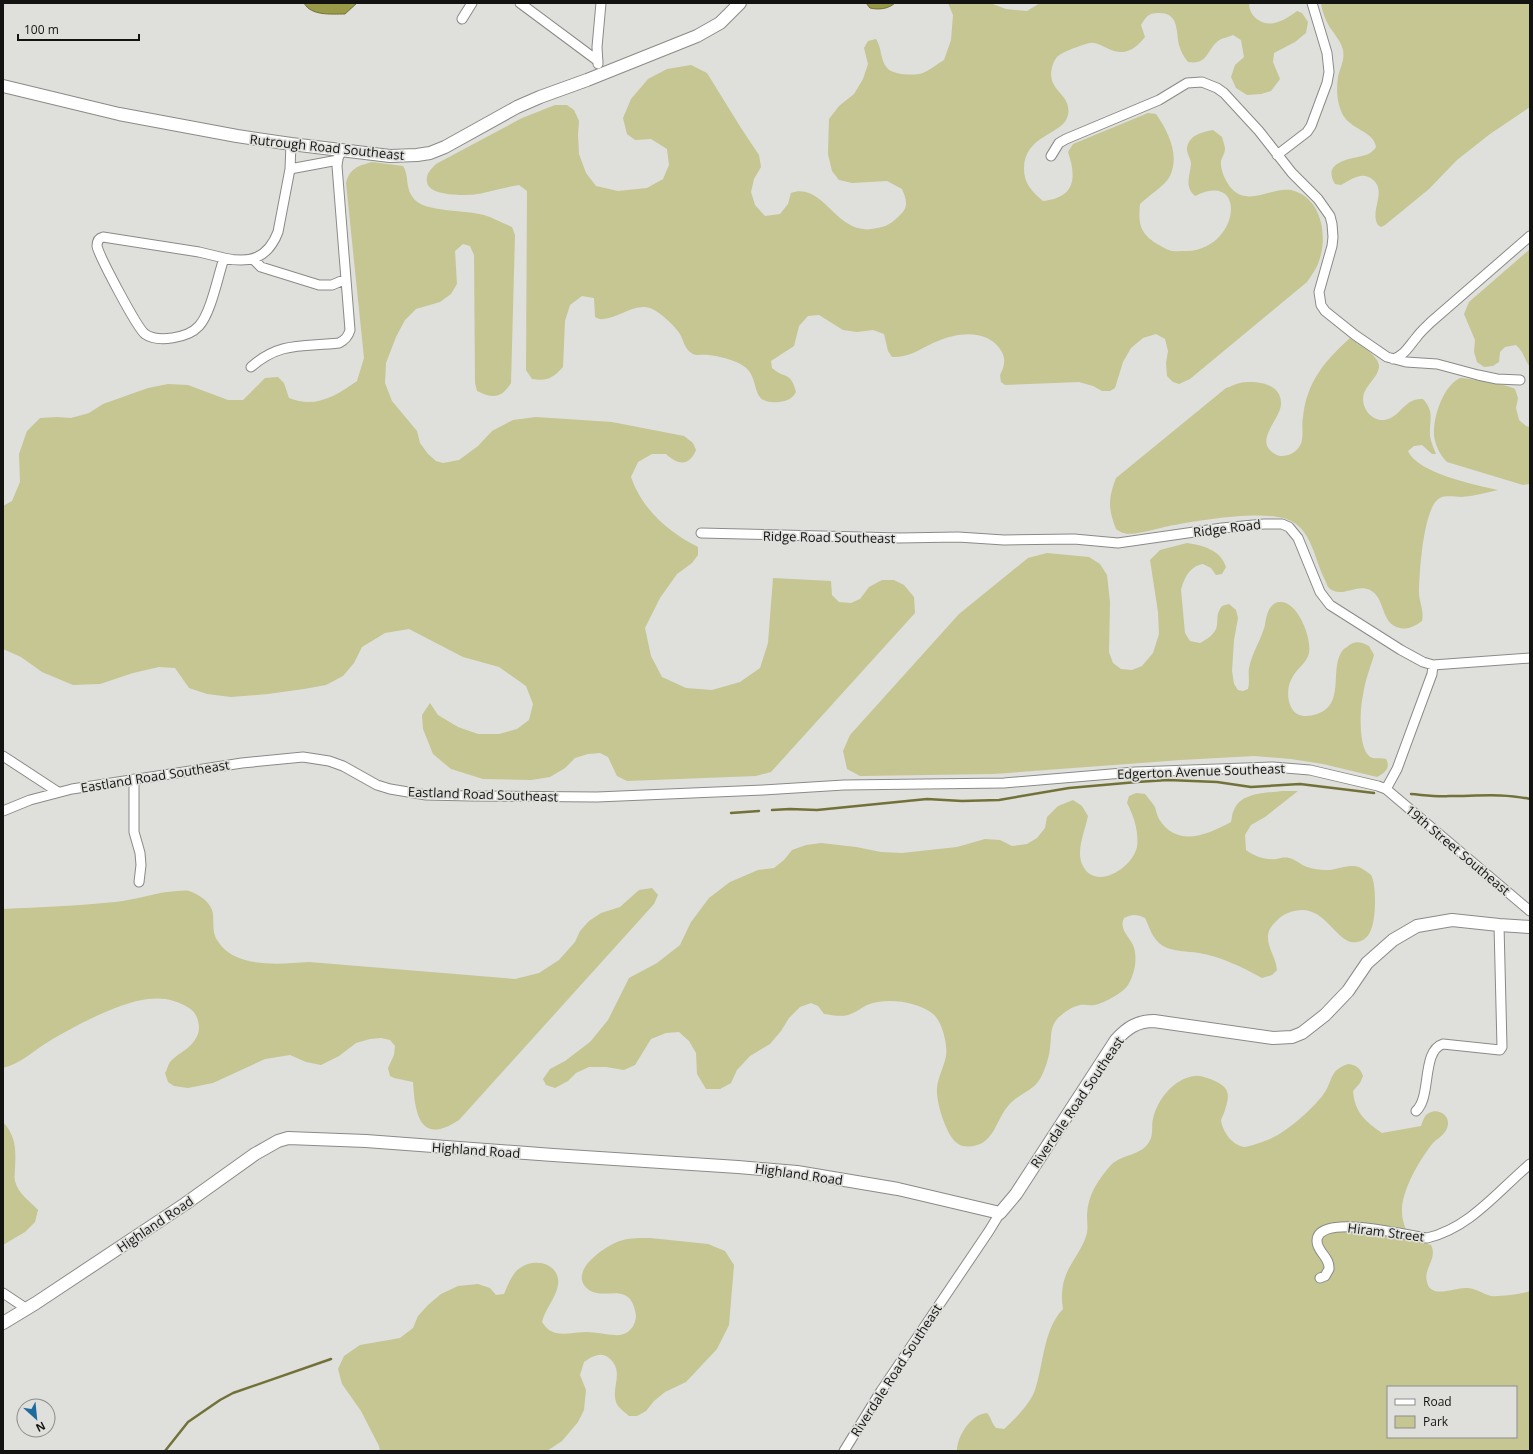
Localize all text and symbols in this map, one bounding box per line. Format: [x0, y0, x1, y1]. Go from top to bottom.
scale bar [18, 16, 139, 42]
text: 100 m [24, 21, 59, 38]
street label: Rutrough Road Southeast [249, 130, 406, 164]
street label: Ridge Road [1192, 515, 1262, 541]
street label: Ridge Road Southeast [763, 527, 896, 547]
street label: Eastland Road Southeast [79, 755, 231, 797]
street label: Edgerton Avenue Southeast [1117, 759, 1286, 783]
street label: Eastland Road Southeast [408, 782, 559, 806]
street label: 19th Street Southeast [1402, 801, 1514, 899]
street label: Riverdale Road Southeast [1026, 1032, 1128, 1171]
street label: Highland Road [431, 1138, 521, 1162]
street label: Highland Road [754, 1159, 844, 1189]
street label: Highland Road [113, 1192, 197, 1256]
street label: Hiram Street [1347, 1218, 1426, 1246]
street label: Riverdale Road Southeast [846, 1300, 946, 1440]
legend [1387, 1386, 1517, 1438]
text: Road [1423, 1393, 1452, 1410]
north arrow [16, 1398, 56, 1438]
text: Park [1423, 1413, 1449, 1430]
text: N [33, 1419, 48, 1436]

